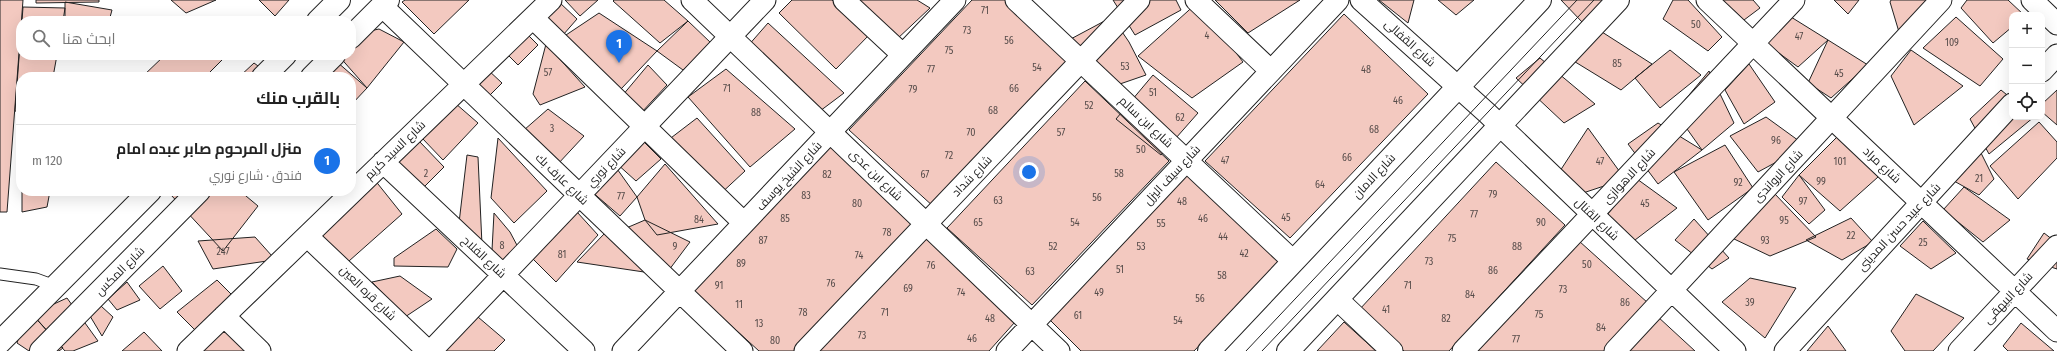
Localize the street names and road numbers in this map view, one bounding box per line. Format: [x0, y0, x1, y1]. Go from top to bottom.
street label: شارع القفالى [1381, 16, 1438, 70]
street label: شارع ابن سالم [1116, 94, 1176, 151]
street label: شارع السيد كريم [362, 118, 429, 183]
street label: شارع الشيخ يوسف [753, 138, 825, 214]
street label: شارع سيف اليزل [1141, 142, 1204, 208]
street label: شارع نوري [584, 144, 631, 192]
street label: شارع مراد [1860, 144, 1904, 187]
street label: شارع الاهوازى [1600, 145, 1659, 207]
street label: شارع ابن عدى [846, 146, 905, 204]
street label: شارع الرواندى [1750, 147, 1807, 206]
street label: شارع عارف بك [532, 150, 591, 208]
street label: شارع الامان [1350, 151, 1399, 202]
street label: شارع شداد [949, 153, 996, 200]
street label: شارع عبيد حسن المدينى [1855, 180, 1944, 275]
street label: شارع القنال [1572, 195, 1622, 244]
street label: شارع الفلاح [458, 233, 509, 282]
street label: شارع المكس [93, 244, 148, 299]
street label: شارع قره العين [336, 263, 399, 324]
street label: شارع البيهقى [1980, 269, 2036, 328]

